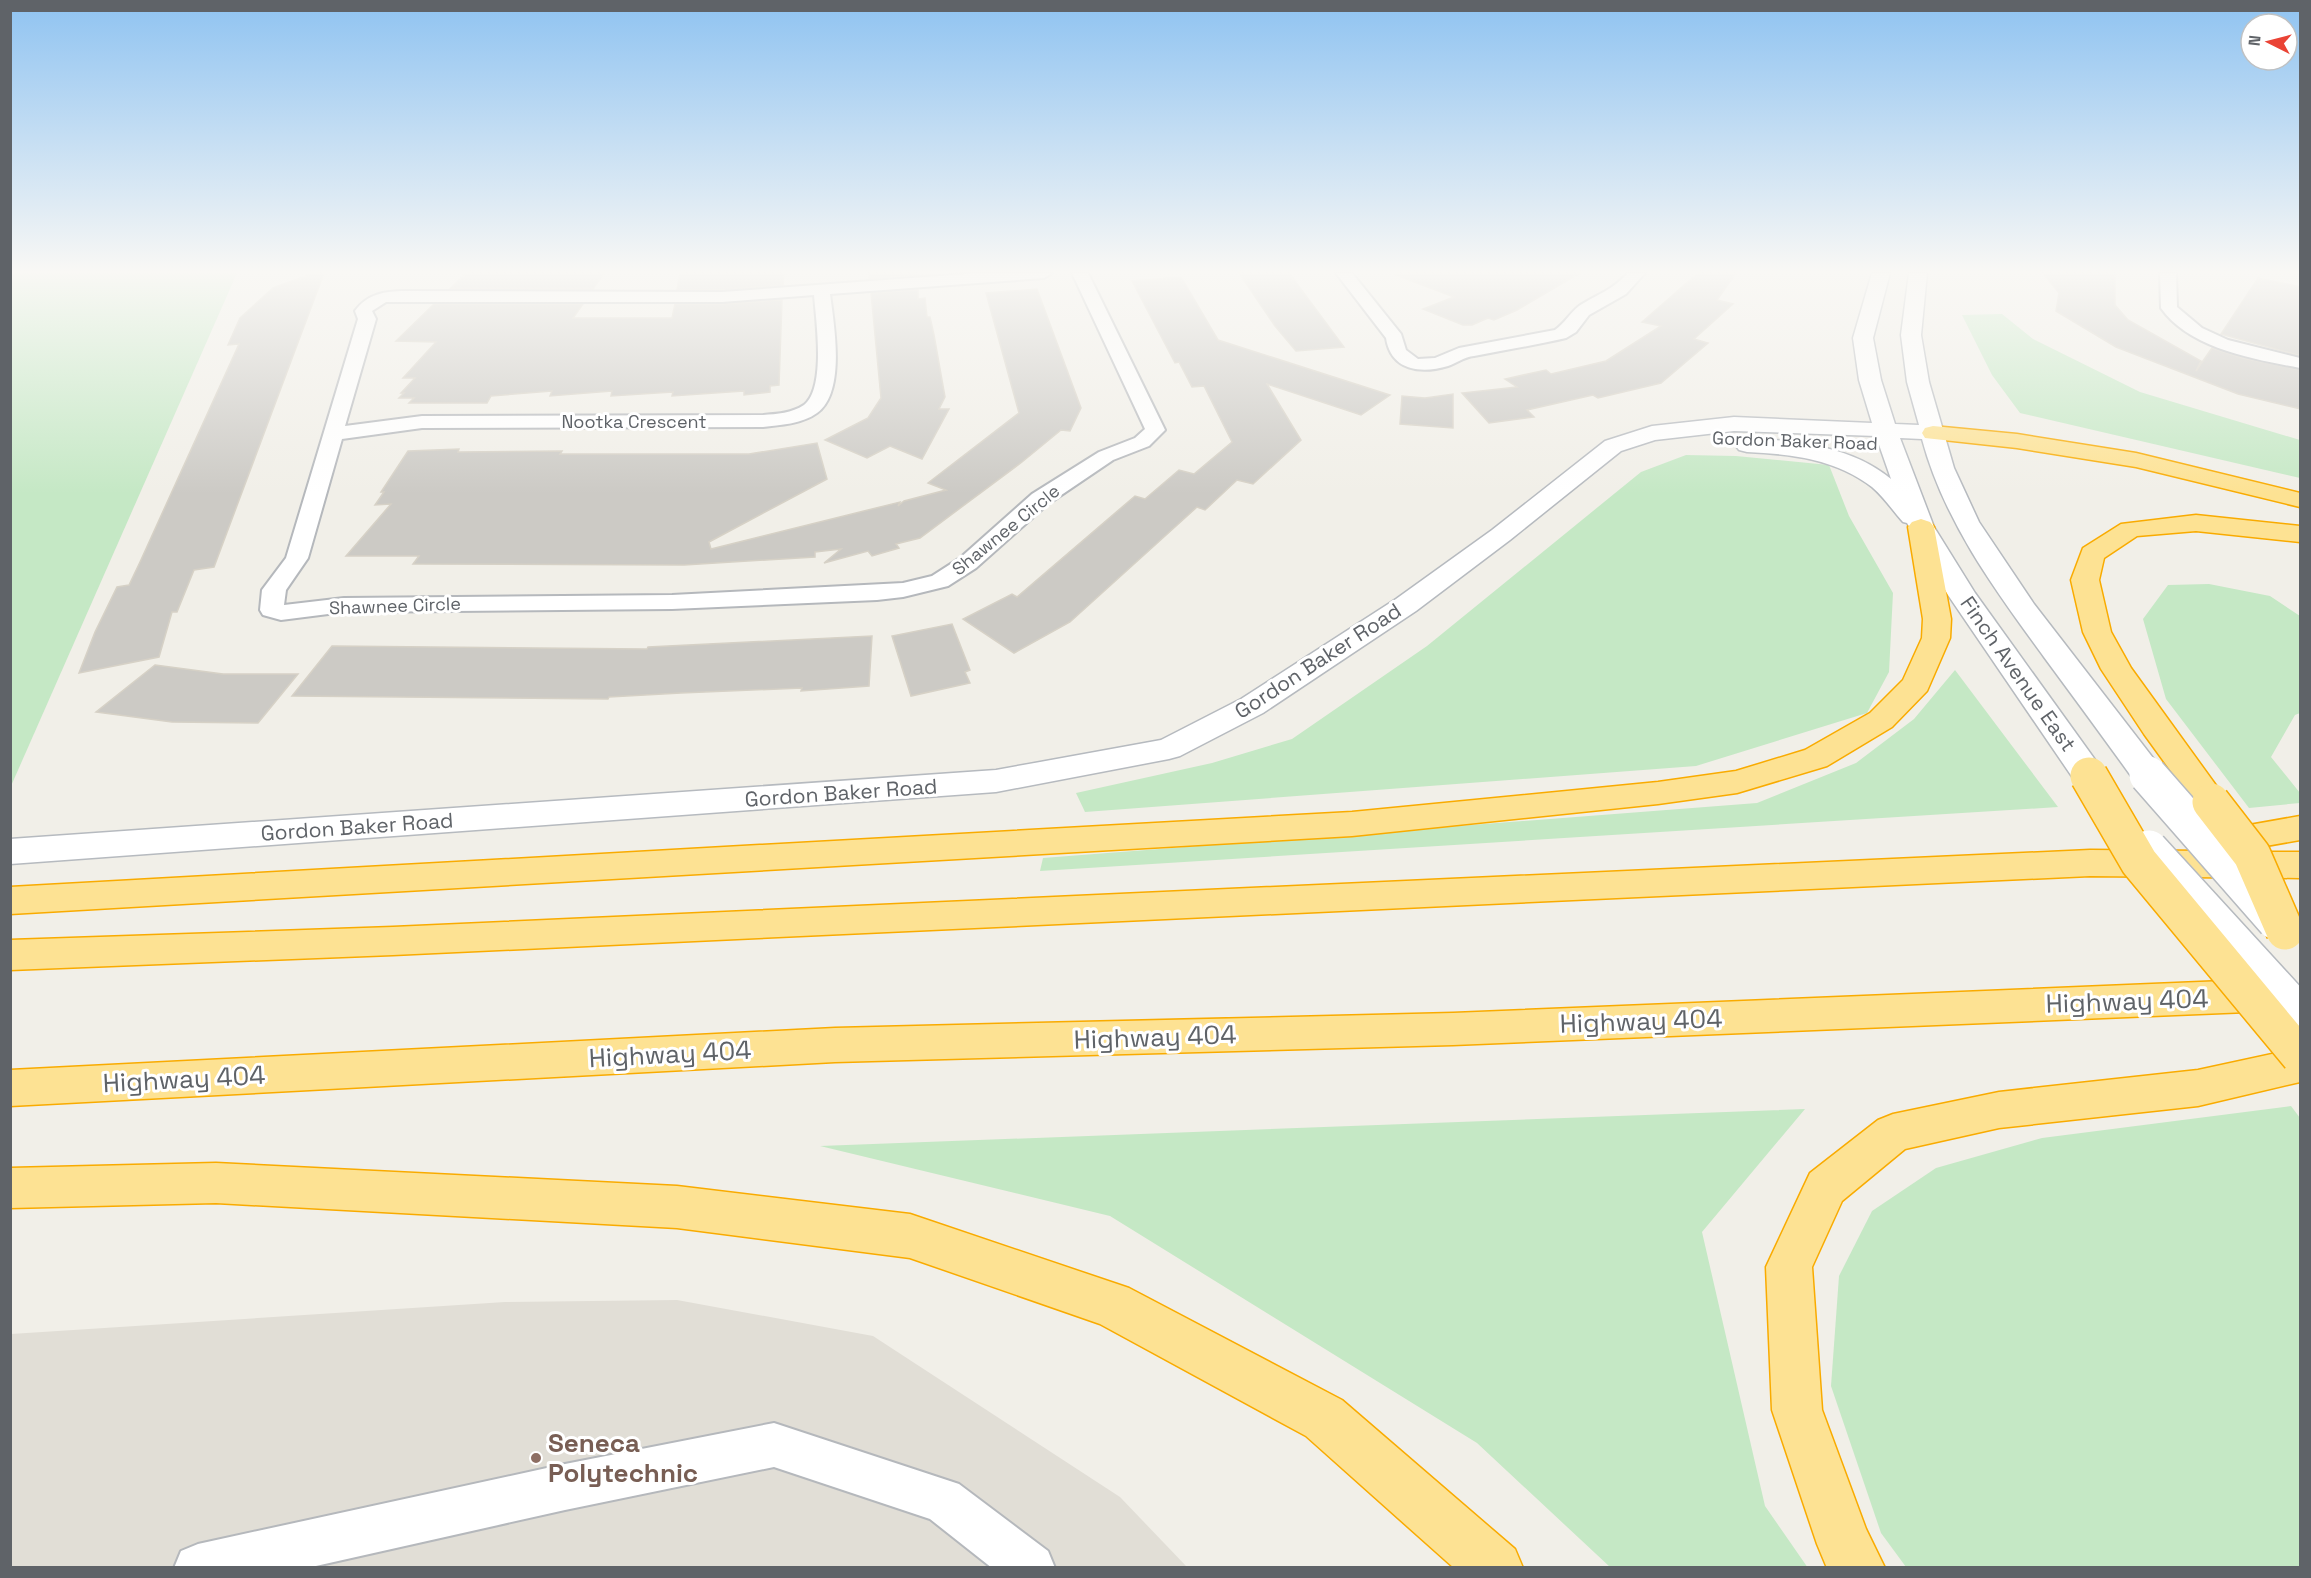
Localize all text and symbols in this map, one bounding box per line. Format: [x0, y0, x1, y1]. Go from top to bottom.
north arrow [2239, 12, 2299, 72]
text: N [2244, 34, 2266, 47]
street label: Nootka Crescent [561, 410, 707, 433]
street label: Gordon Baker Road [1712, 426, 1878, 455]
street label: Shawnee Circle [947, 479, 1064, 580]
street label: Finch Avenue East [1955, 591, 2082, 757]
street label: Shawnee Circle [329, 592, 461, 619]
street label: Gordon Baker Road [1229, 597, 1406, 724]
street label: Gordon Baker Road [744, 772, 938, 813]
street label: Gordon Baker Road [260, 806, 454, 847]
street label: Highway 404 [2045, 981, 2209, 1021]
street label: Highway 404 [1559, 1001, 1723, 1041]
street label: Highway 404 [1073, 1017, 1237, 1057]
street label: Highway 404 [588, 1033, 752, 1075]
street label: Highway 404 [102, 1058, 266, 1100]
place label: Seneca Polytechnic [548, 1426, 698, 1490]
marker: Seneca Polytechnic [529, 1451, 543, 1465]

